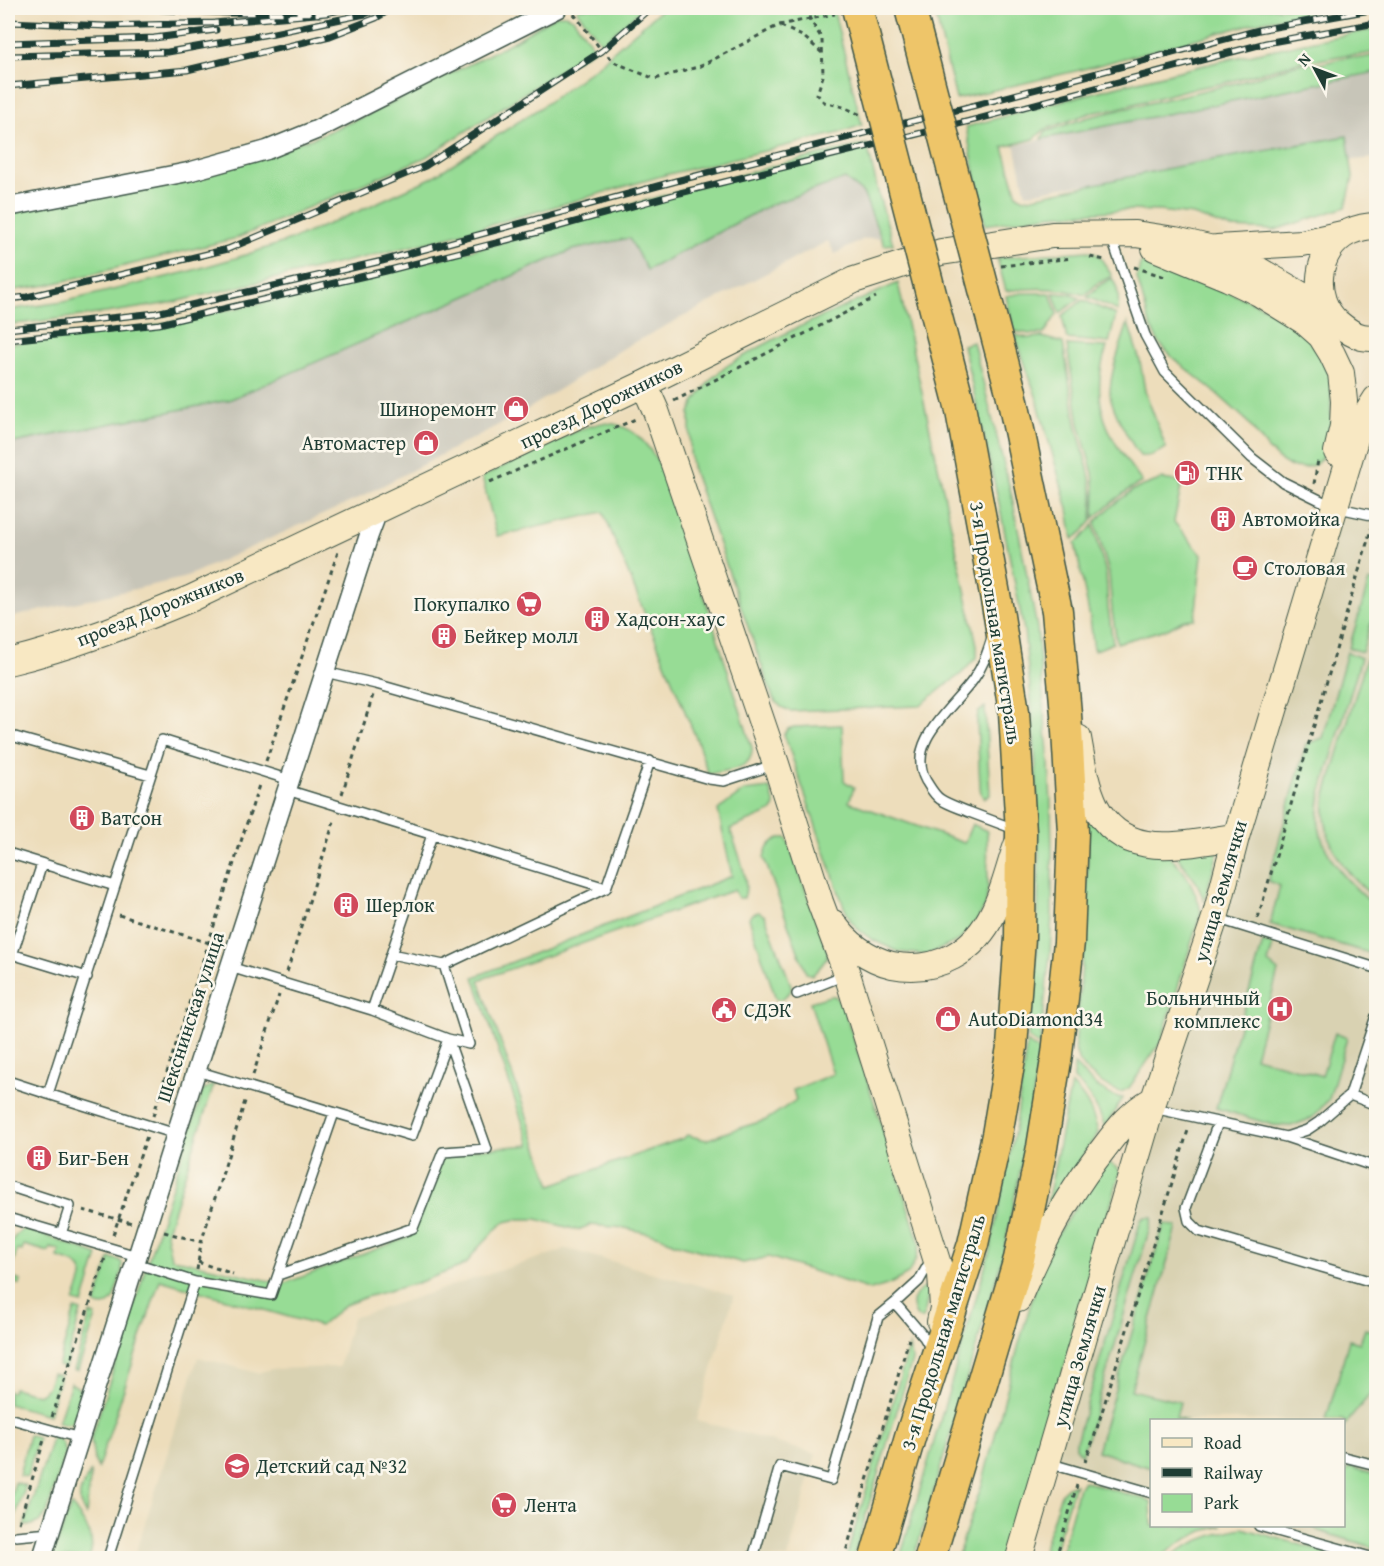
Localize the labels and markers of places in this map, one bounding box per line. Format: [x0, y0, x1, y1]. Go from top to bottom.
place label: Шиноремонт [380, 394, 496, 423]
shop icon: Шиноремонт [501, 394, 531, 424]
place label: Автомастер [302, 428, 406, 457]
shop icon: Автомастер [411, 428, 441, 458]
fuel station icon: ТНК [1172, 458, 1202, 488]
place label: ТНК [1206, 458, 1243, 487]
building icon: Автомойка [1208, 504, 1238, 534]
place label: Автомойка [1242, 504, 1341, 533]
cafe icon: Столовая [1230, 553, 1260, 583]
place label: Столовая [1264, 553, 1345, 582]
place label: Покупалко [414, 589, 510, 618]
supermarket icon: Покупалко [514, 589, 544, 619]
building icon: Хадсон-хаус [582, 604, 612, 634]
place label: Хадсон-хаус [616, 604, 725, 633]
building icon: Бейкер молл [429, 621, 459, 651]
place label: Бейкер молл [464, 621, 578, 650]
building icon: Ватсон [67, 803, 97, 833]
place label: Ватсон [101, 803, 163, 832]
building icon: Шерлок [331, 890, 361, 920]
place label: Шерлок [366, 890, 435, 919]
place label: Больничный комплекс [1146, 983, 1260, 1035]
hospital icon: Больничный комплекс [1265, 994, 1295, 1024]
public building icon: СДЭК [709, 995, 739, 1025]
place label: СДЭК [744, 995, 792, 1024]
shop icon: AutoDiamond34 [933, 1004, 963, 1034]
place label: AutoDiamond34 [968, 1004, 1103, 1033]
building icon: Биг-Бен [24, 1143, 54, 1173]
place label: Биг-Бен [58, 1143, 129, 1172]
school or university icon: Детский сад №32 [222, 1451, 252, 1481]
place label: Детский сад №32 [255, 1451, 407, 1480]
supermarket icon: Лента [489, 1490, 519, 1520]
place label: Лента [524, 1490, 577, 1519]

